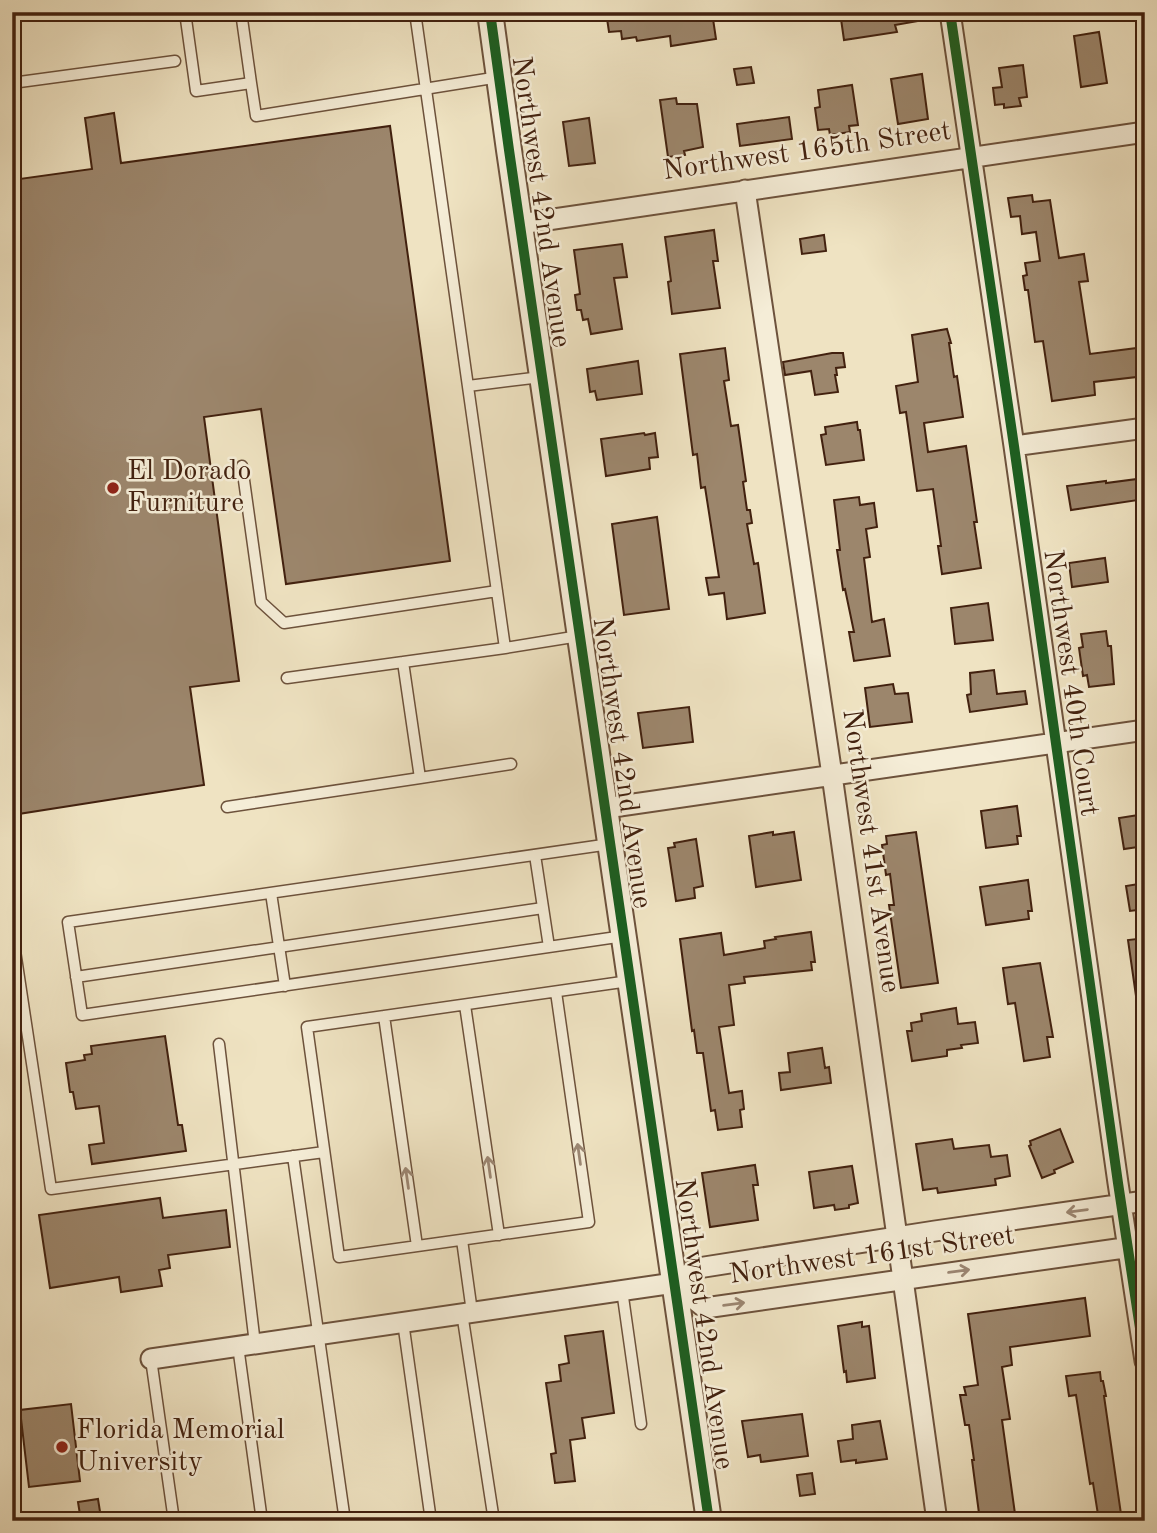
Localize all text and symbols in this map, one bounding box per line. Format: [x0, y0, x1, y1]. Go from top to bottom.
street label: Northwest 42nd Avenue [506, 54, 574, 350]
street label: Northwest 165th Street [661, 118, 953, 186]
place label: El Dorado Furniture [127, 458, 251, 518]
marker: El Dorado Furniture [105, 480, 121, 496]
street label: Northwest 40th Court [1037, 548, 1103, 818]
street label: Northwest 42nd Avenue [587, 615, 655, 911]
street label: Northwest 41st Avenue [836, 707, 904, 995]
one-way arrow [573, 1144, 586, 1166]
one-way arrow [482, 1156, 495, 1179]
one-way arrow [401, 1167, 414, 1190]
street label: Northwest 42nd Avenue [669, 1176, 737, 1472]
one-way arrow [1066, 1204, 1089, 1217]
street label: Northwest 161st Street [728, 1222, 1016, 1290]
one-way arrow [947, 1264, 970, 1277]
one-way arrow [722, 1298, 745, 1311]
place label: Florida Memorial University [76, 1417, 285, 1477]
marker: Florida Memorial University [54, 1439, 70, 1455]

